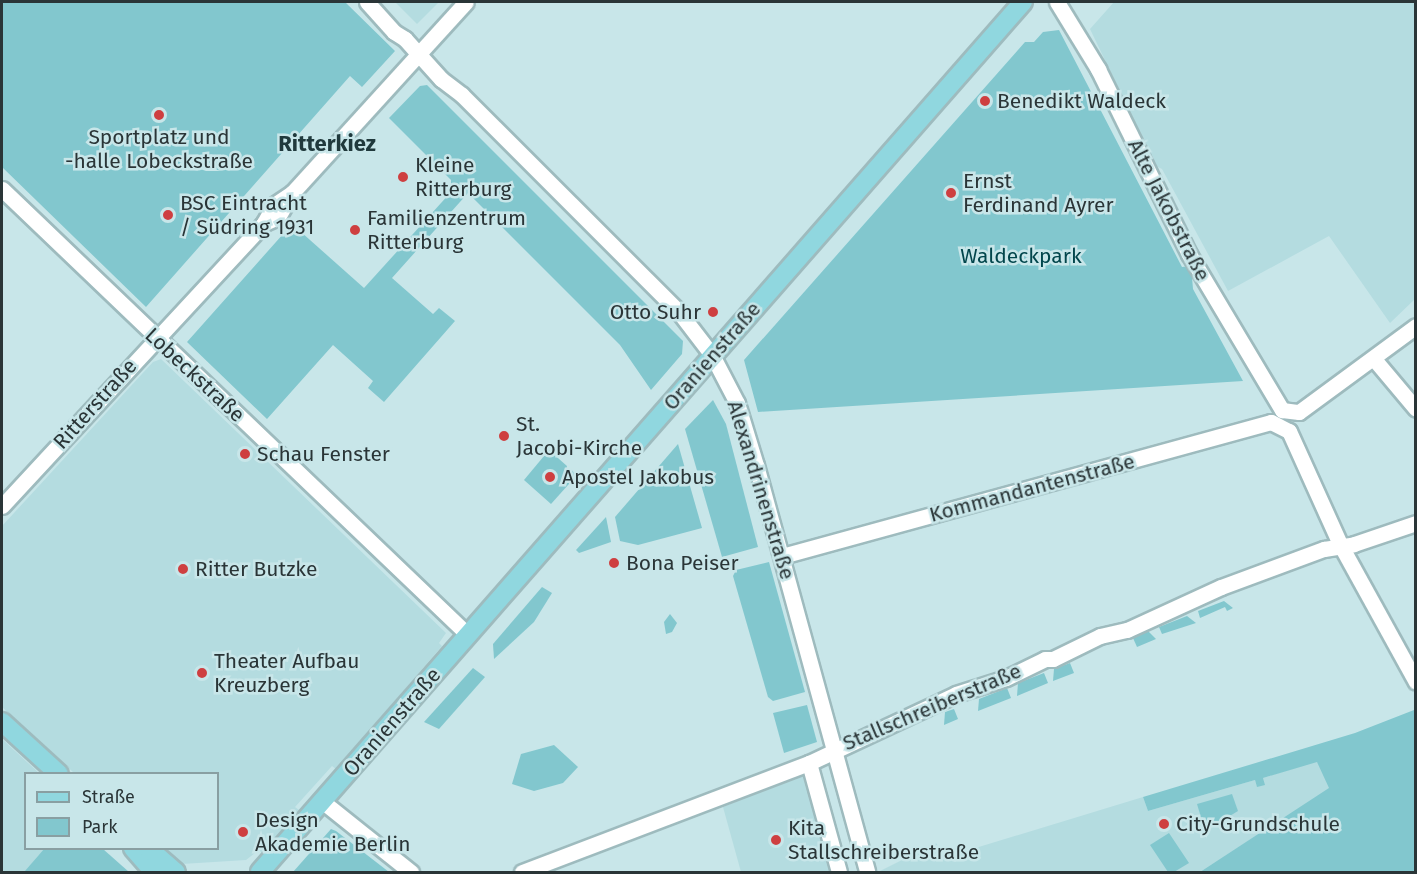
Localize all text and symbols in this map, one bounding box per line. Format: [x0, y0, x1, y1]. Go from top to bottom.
place label: Benedikt Waldeck [997, 88, 1166, 114]
marker: Benedikt Waldeck [978, 94, 992, 108]
marker: Sportplatz und -halle Lobeckstraße [152, 108, 166, 122]
place label: Sportplatz und -halle Lobeckstraße [65, 124, 253, 174]
district label: Ritterkiez [278, 131, 376, 157]
street label: Alte Jakobstraße [1122, 135, 1216, 285]
place label: Kleine Ritterburg [415, 152, 511, 202]
place label: Ernst Ferdinand Ayrer [963, 168, 1114, 218]
marker: Kleine Ritterburg [396, 170, 410, 184]
marker: Ernst Ferdinand Ayrer [944, 186, 958, 200]
place label: BSC Eintracht / Südring 1931 [180, 190, 314, 240]
place label: Familienzentrum Ritterburg [367, 205, 526, 255]
marker: BSC Eintracht / Südring 1931 [161, 208, 175, 222]
marker: Familienzentrum Ritterburg [348, 223, 362, 237]
park label: Waldeckpark [960, 243, 1082, 269]
street label: Oranienstraße [658, 297, 766, 415]
place label: Otto Suhr [610, 299, 701, 325]
marker: Otto Suhr [706, 305, 720, 319]
street label: Lobeckstraße [140, 323, 250, 427]
street label: Ritterstraße [48, 354, 142, 454]
street label: Alexandrinenstraße [722, 398, 800, 582]
place label: St. Jacobi-Kirche [516, 411, 642, 461]
marker: St. Jacobi-Kirche [497, 429, 511, 443]
place label: Schau Fenster [257, 441, 390, 467]
marker: Schau Fenster [238, 447, 252, 461]
street label: Kommandantenstraße [927, 448, 1137, 528]
place label: Apostel Jakobus [562, 464, 714, 490]
marker: Apostel Jakobus [543, 470, 557, 484]
place label: Bona Peiser [626, 550, 739, 576]
place label: Ritter Butzke [195, 556, 317, 582]
marker: Bona Peiser [607, 556, 621, 570]
marker: Ritter Butzke [176, 562, 190, 576]
place label: Theater Aufbau Kreuzberg [214, 648, 359, 698]
street label: Stallschreiberstraße [839, 658, 1025, 756]
street label: Oranienstraße [338, 663, 446, 781]
marker: Theater Aufbau Kreuzberg [195, 666, 209, 680]
legend [24, 772, 219, 850]
text: Straße [82, 786, 135, 808]
place label: Design Akademie Berlin [255, 807, 411, 857]
place label: City-Grundschule [1176, 811, 1340, 837]
place label: Kita Stallschreiberstraße [788, 815, 979, 865]
text: Park [82, 816, 117, 838]
marker: City-Grundschule [1157, 817, 1171, 831]
marker: Design Akademie Berlin [236, 825, 250, 839]
marker: Kita Stallschreiberstraße [769, 833, 783, 847]

